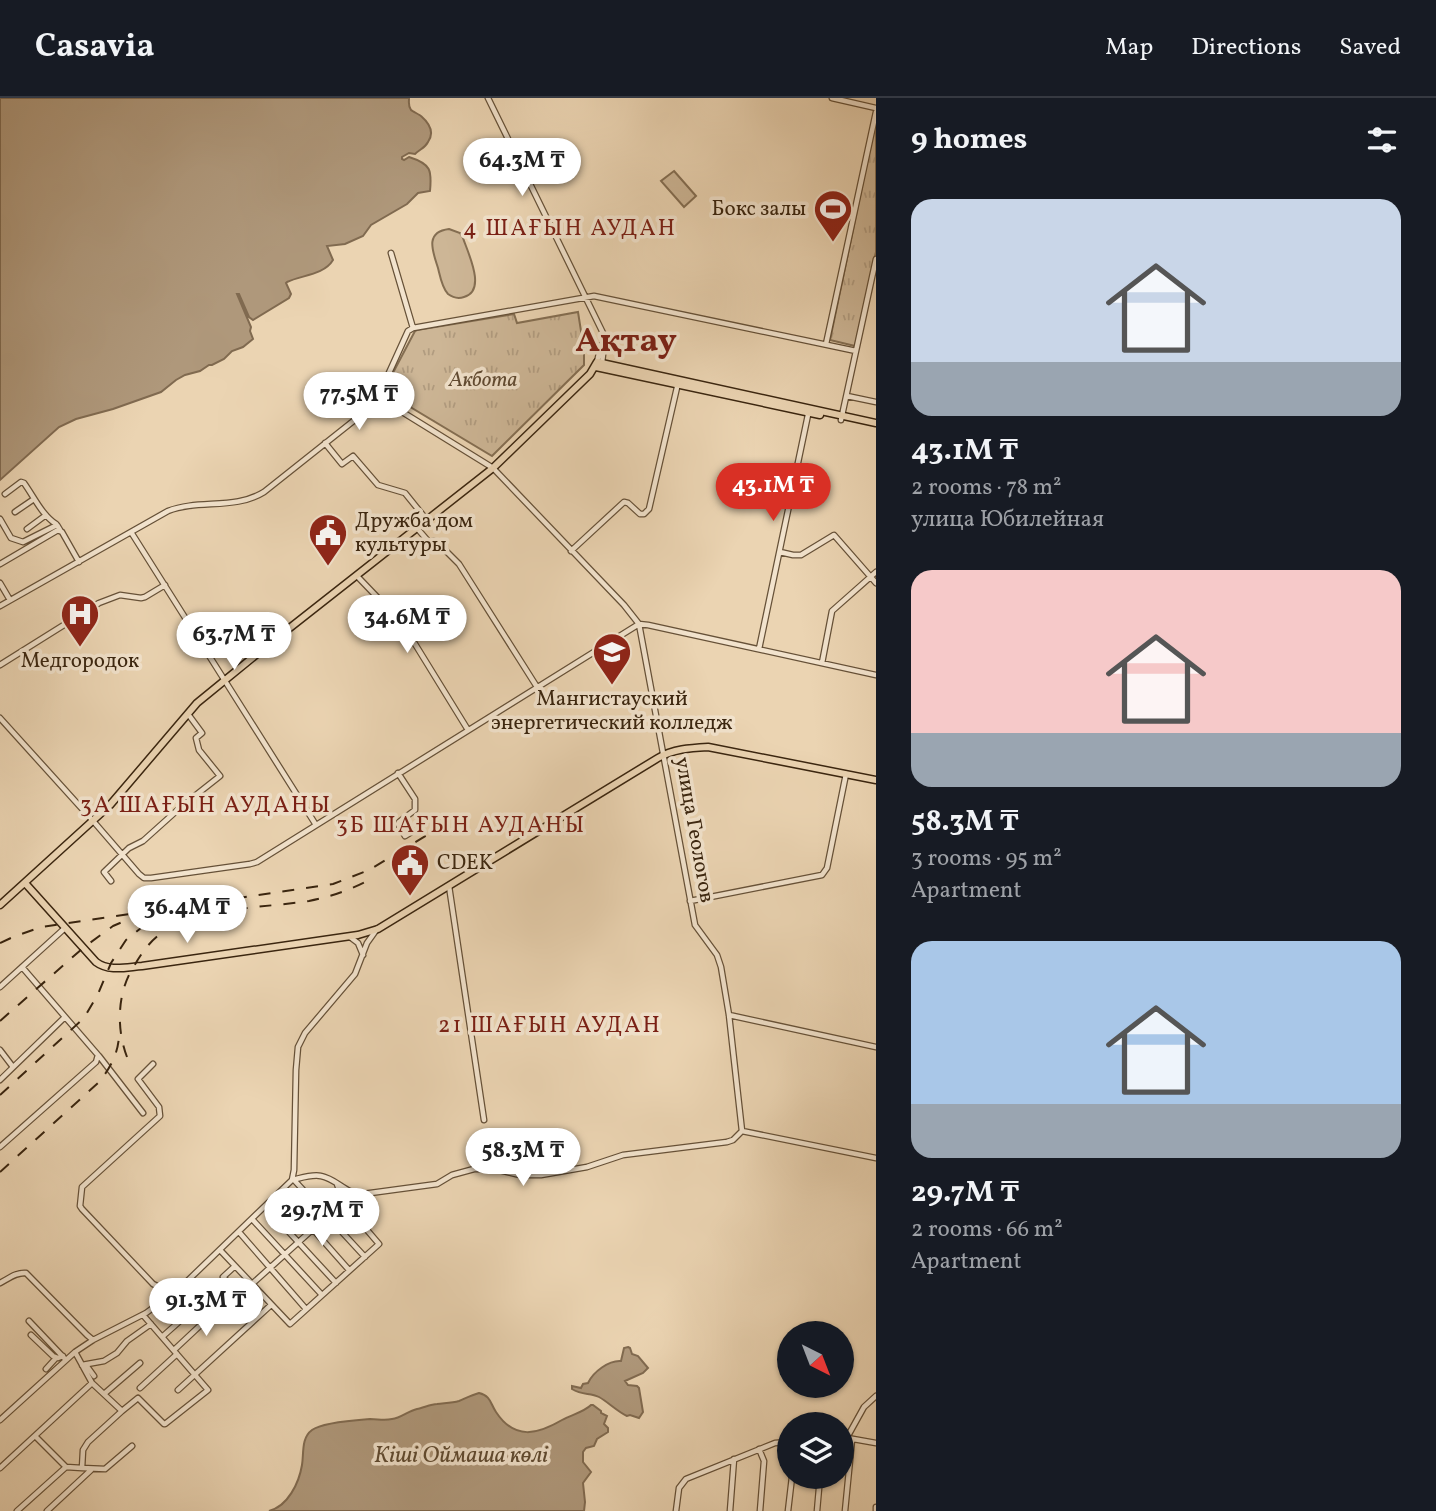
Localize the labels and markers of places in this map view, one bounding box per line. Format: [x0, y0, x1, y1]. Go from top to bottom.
pin: 64.3M ₸ [457, 139, 587, 198]
sports icon: Бокс залы [812, 188, 854, 243]
place label: Бокс залы [712, 195, 806, 224]
pin: 77.5M ₸ [294, 372, 424, 432]
pin: 43.1M ₸ [708, 464, 838, 523]
place label: Дружба дом культуры [355, 507, 473, 560]
public building icon: Дружба дом культуры [307, 512, 349, 567]
hospital icon: Медгородок [59, 593, 101, 648]
pin: 34.6M ₸ [342, 596, 472, 655]
pin: 63.7M ₸ [169, 612, 299, 672]
school or university icon: Мангистауский энергетический колледж [591, 631, 633, 686]
place label: Медгородок [21, 647, 139, 676]
place label: Мангистауский энергетический колледж [491, 685, 733, 738]
public building icon: CDEK [389, 842, 431, 897]
place label: CDEK [437, 849, 493, 878]
pin: 36.4M ₸ [122, 886, 252, 945]
pin: 58.3M ₸ [458, 1128, 588, 1188]
pin: 29.7M ₸ [257, 1188, 387, 1248]
pin: 91.3M ₸ [141, 1278, 271, 1338]

